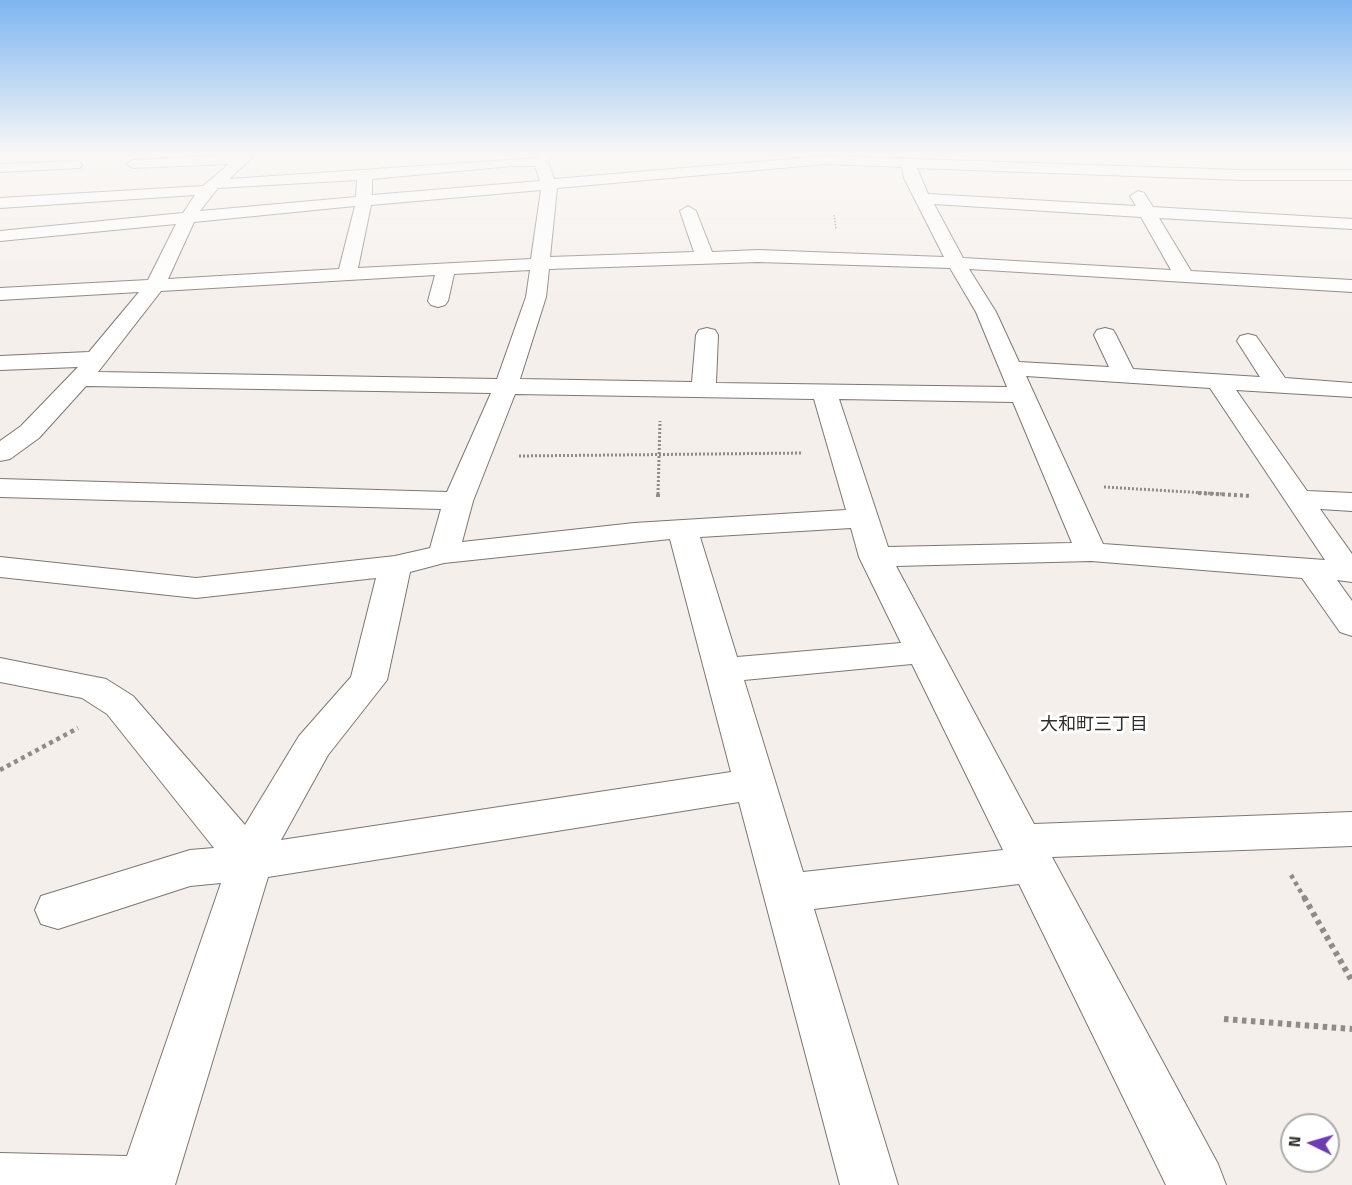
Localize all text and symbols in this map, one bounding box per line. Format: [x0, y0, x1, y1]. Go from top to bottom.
district label: 大和町三丁目 [1040, 715, 1148, 737]
north arrow [1280, 1113, 1340, 1173]
text: N [1282, 1135, 1306, 1148]

